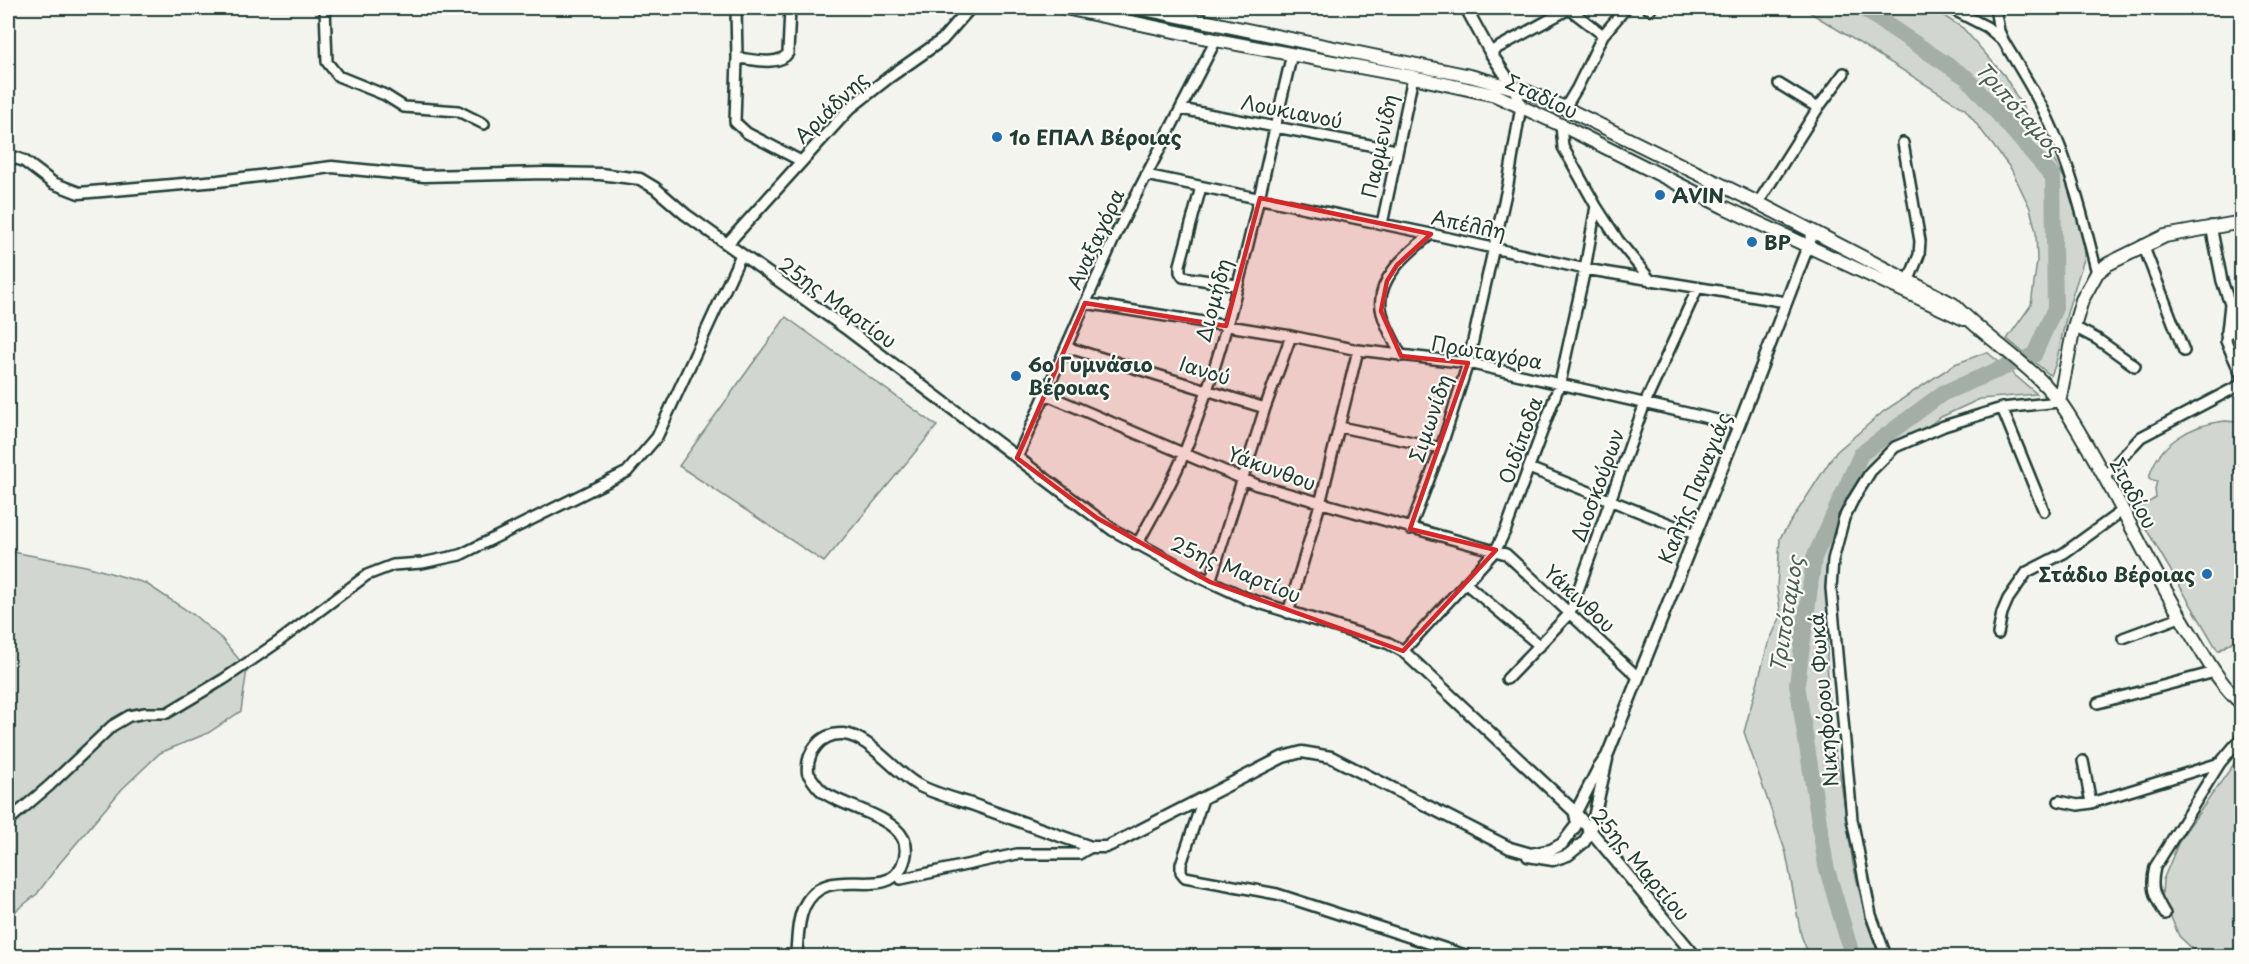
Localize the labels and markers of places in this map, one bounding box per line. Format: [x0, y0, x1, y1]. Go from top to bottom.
place label: 1ο ΕΠΑΛ Βέροιας [1009, 122, 1182, 152]
marker: 1ο ΕΠΑΛ Βέροιας [990, 130, 1004, 144]
place label: AVIN [1672, 180, 1724, 210]
marker: AVIN [1653, 188, 1667, 202]
place label: BP [1764, 227, 1791, 257]
marker: BP [1745, 235, 1759, 249]
place label: 6ο Γυμνάσιο Βέροιας [1028, 349, 1153, 402]
marker: 6ο Γυμνάσιο Βέροιας [1009, 369, 1023, 383]
place label: Στάδιο Βέροιας [2038, 559, 2195, 589]
marker: Στάδιο Βέροιας [2200, 567, 2214, 581]

